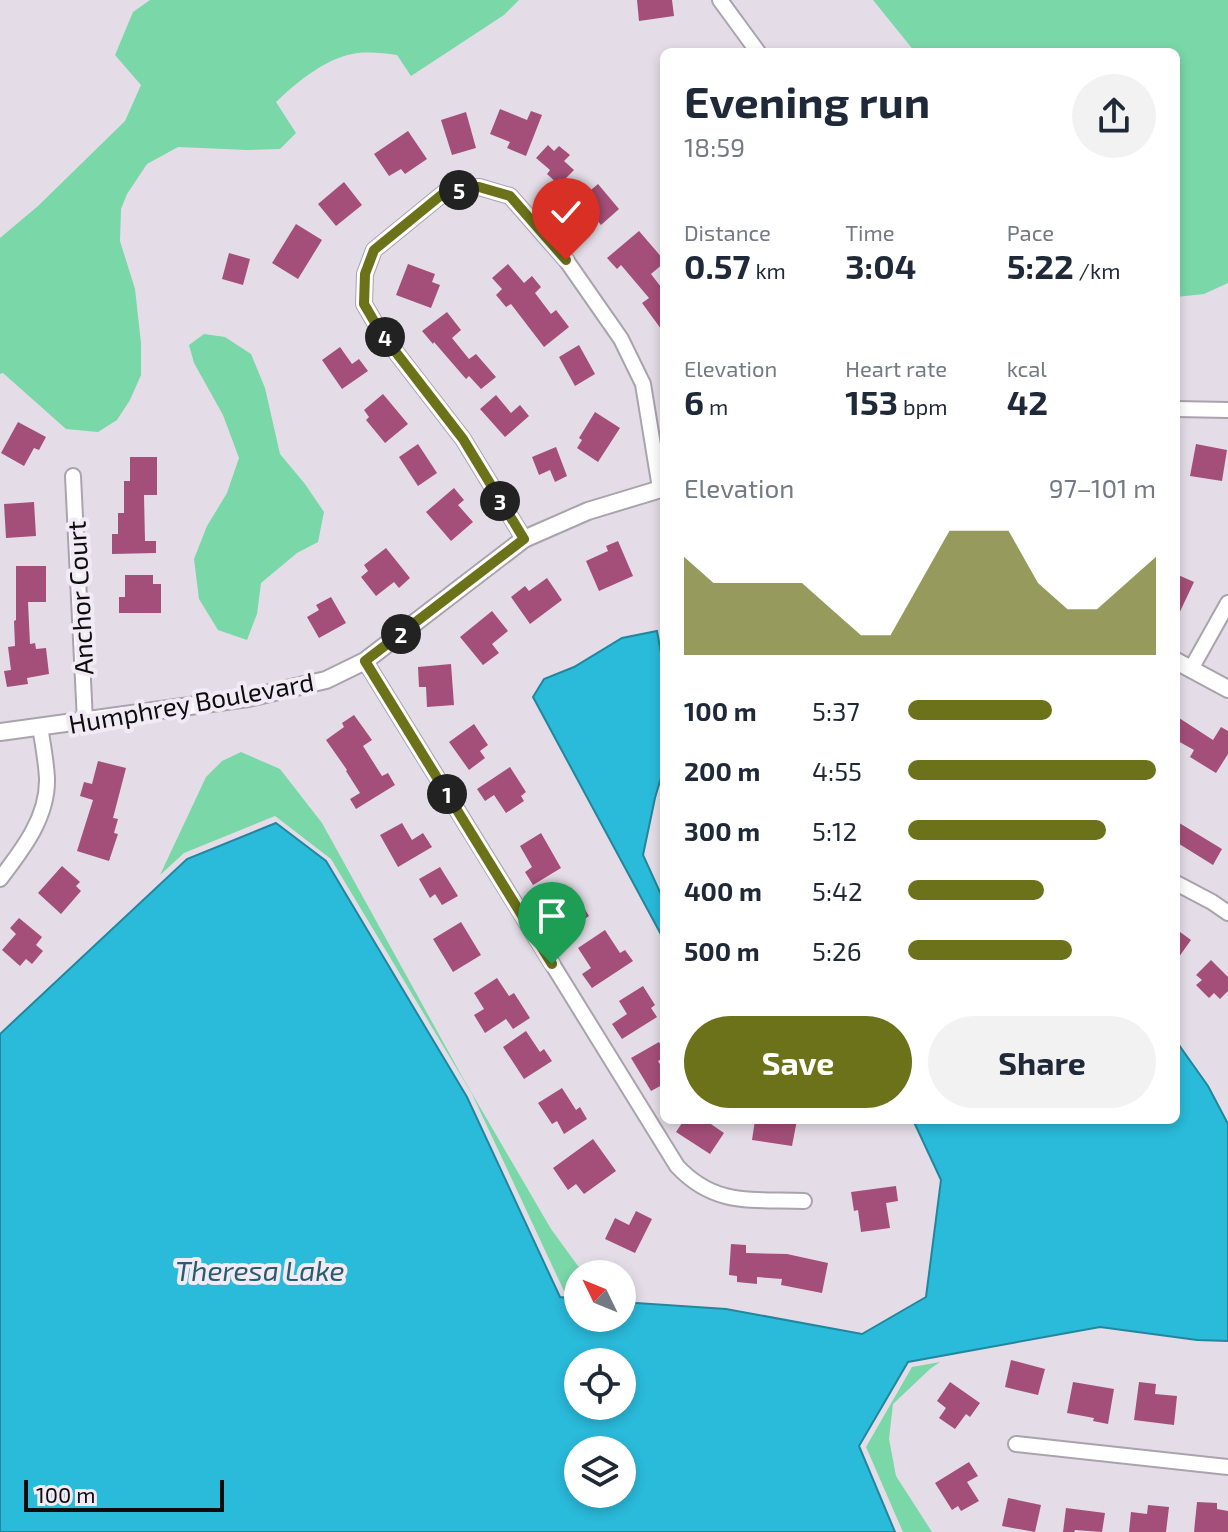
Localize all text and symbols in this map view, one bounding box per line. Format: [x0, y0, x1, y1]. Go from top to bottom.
text: Evening run [684, 74, 930, 127]
button: share [1072, 74, 1156, 158]
text: 18:59 [684, 131, 745, 162]
pin: 5 [439, 170, 479, 210]
text: 5 [453, 177, 465, 203]
pin [532, 178, 600, 260]
icon: check [544, 190, 588, 234]
text: Distance [684, 219, 771, 245]
text: Time [845, 219, 895, 245]
text: Pace [1007, 219, 1054, 245]
text: 0.57 [684, 245, 750, 286]
text: 3:04 [845, 245, 916, 286]
text: 5:22 [1007, 245, 1074, 286]
text: km [750, 257, 786, 283]
text: /km [1074, 257, 1120, 283]
pin: 4 [365, 317, 405, 357]
text: 4 [378, 324, 392, 350]
text: Elevation [684, 355, 777, 381]
text: Heart rate [845, 355, 947, 381]
text: kcal [1007, 355, 1047, 381]
text: 6 [684, 381, 704, 422]
text: 153 [845, 381, 898, 422]
text: 42 [1007, 381, 1048, 422]
text: m [704, 393, 728, 419]
text: bpm [898, 393, 948, 419]
text: Elevation [684, 472, 794, 503]
text: 97–101 m [1049, 472, 1156, 503]
pin: 3 [480, 481, 520, 521]
text: 3 [494, 488, 506, 514]
street label: Anchor Court [59, 520, 99, 676]
pin: 2 [381, 614, 421, 654]
text: 2 [395, 621, 407, 647]
street label: Humphrey Boulevard [66, 665, 316, 739]
text: 100 m [684, 695, 757, 726]
text: 5:37 [812, 695, 860, 726]
text: 200 m [684, 755, 760, 786]
text: 4:55 [812, 755, 862, 786]
pin: 1 [427, 774, 467, 814]
text: 1 [442, 781, 452, 807]
text: 300 m [684, 815, 760, 846]
text: 5:12 [812, 815, 857, 846]
text: 400 m [684, 875, 762, 906]
text: 5:42 [812, 875, 863, 906]
pin [518, 882, 586, 964]
icon: arrive [530, 894, 574, 938]
text: 500 m [684, 935, 760, 966]
text: 5:26 [812, 935, 862, 966]
button: Save [684, 1016, 912, 1108]
button: Share [928, 1016, 1156, 1108]
water label: Theresa Lake [175, 1253, 345, 1287]
north arrow [564, 1260, 636, 1332]
map controls [564, 1260, 636, 1508]
button: locate [564, 1348, 636, 1420]
button: layers [564, 1436, 636, 1508]
scale bar [24, 1476, 224, 1512]
text: 100 m [36, 1481, 95, 1507]

